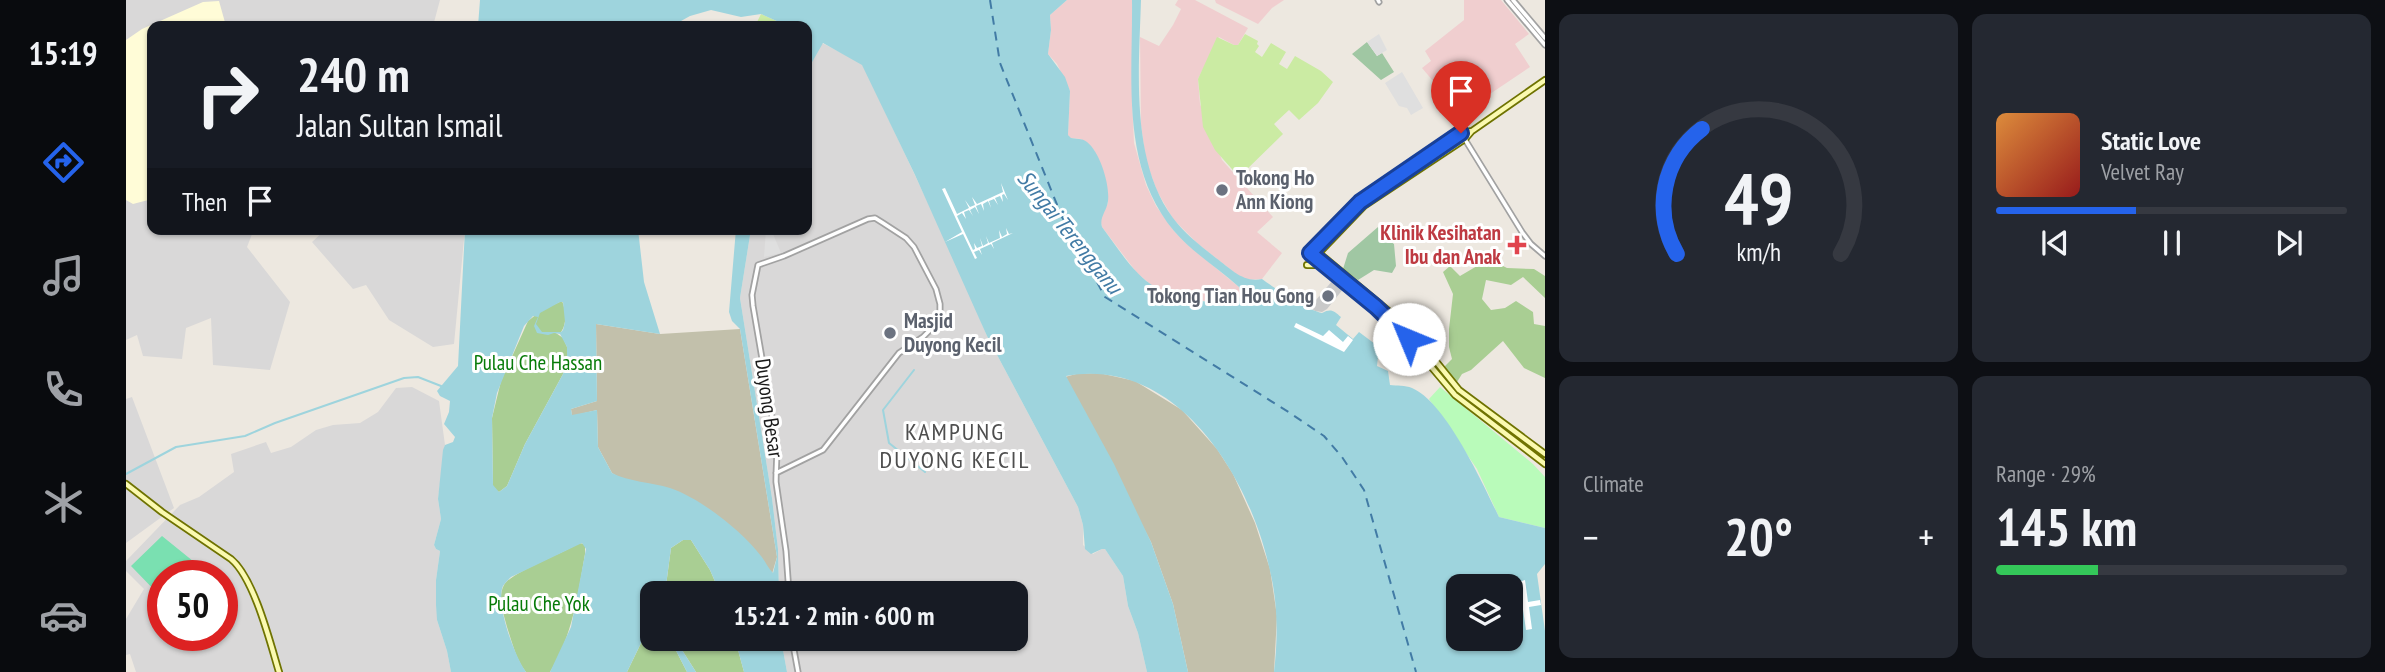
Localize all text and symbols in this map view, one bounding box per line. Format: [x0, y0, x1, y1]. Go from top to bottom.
text: 15:19 [28, 32, 98, 74]
text: 240 m [297, 42, 410, 106]
icon: right [182, 49, 273, 140]
pin [1431, 61, 1491, 133]
icon: arrive [1442, 72, 1480, 110]
text: Jalan Sultan Ismail [297, 104, 502, 146]
text: Static Love [2101, 124, 2201, 157]
icon: directions [39, 138, 88, 187]
text: 49 [1724, 150, 1793, 244]
text: Velvet Ray [2101, 157, 2184, 186]
water label: Sungai Terengganu [1012, 164, 1130, 301]
place label: Tokong Ho Ann Kiong [1235, 164, 1314, 215]
icon: arrive [241, 182, 279, 220]
marker: Tokong Ho Ann Kiong [1214, 182, 1230, 198]
text: Then [182, 185, 227, 218]
place label: Klinik Kesihatan Ibu dan Anak [1380, 219, 1501, 270]
icon: previous [2036, 224, 2074, 262]
icon: pause [2153, 224, 2191, 262]
icon: next [2270, 224, 2308, 262]
marker: Klinik Kesihatan Ibu dan Anak [1507, 235, 1527, 255]
text: km/h [1736, 236, 1781, 268]
icon: music [39, 251, 88, 300]
place label: Tokong Tian Hou Gong [1147, 282, 1314, 309]
marker: Tokong Tian Hou Gong [1320, 288, 1336, 304]
position arrow [1372, 302, 1446, 376]
place label: Masjid Duyong Kecil [904, 307, 1002, 358]
marker: Masjid Duyong Kecil [882, 325, 898, 341]
park label: Pulau Che Hassan [474, 349, 602, 376]
street label: Duyong Besar [749, 357, 790, 459]
icon: phone [39, 365, 88, 414]
district label: KAMPUNG DUYONG KECIL [880, 416, 1030, 475]
text: Range · 29% [1996, 459, 2096, 488]
text: Climate [1583, 469, 1644, 498]
icon: climate [39, 478, 88, 527]
text: 145 km [1996, 493, 2137, 560]
text: 20° [1724, 503, 1793, 570]
text: − [1583, 512, 1599, 561]
text: + [1918, 512, 1934, 561]
speed limit sign: 50 [147, 560, 238, 651]
map controls [1446, 574, 1523, 651]
button: layers [1446, 574, 1523, 651]
park label: Pulau Che Yok [488, 590, 590, 617]
icon: car [39, 591, 88, 640]
text: 15:21 · 2 min · 600 m [734, 599, 934, 632]

